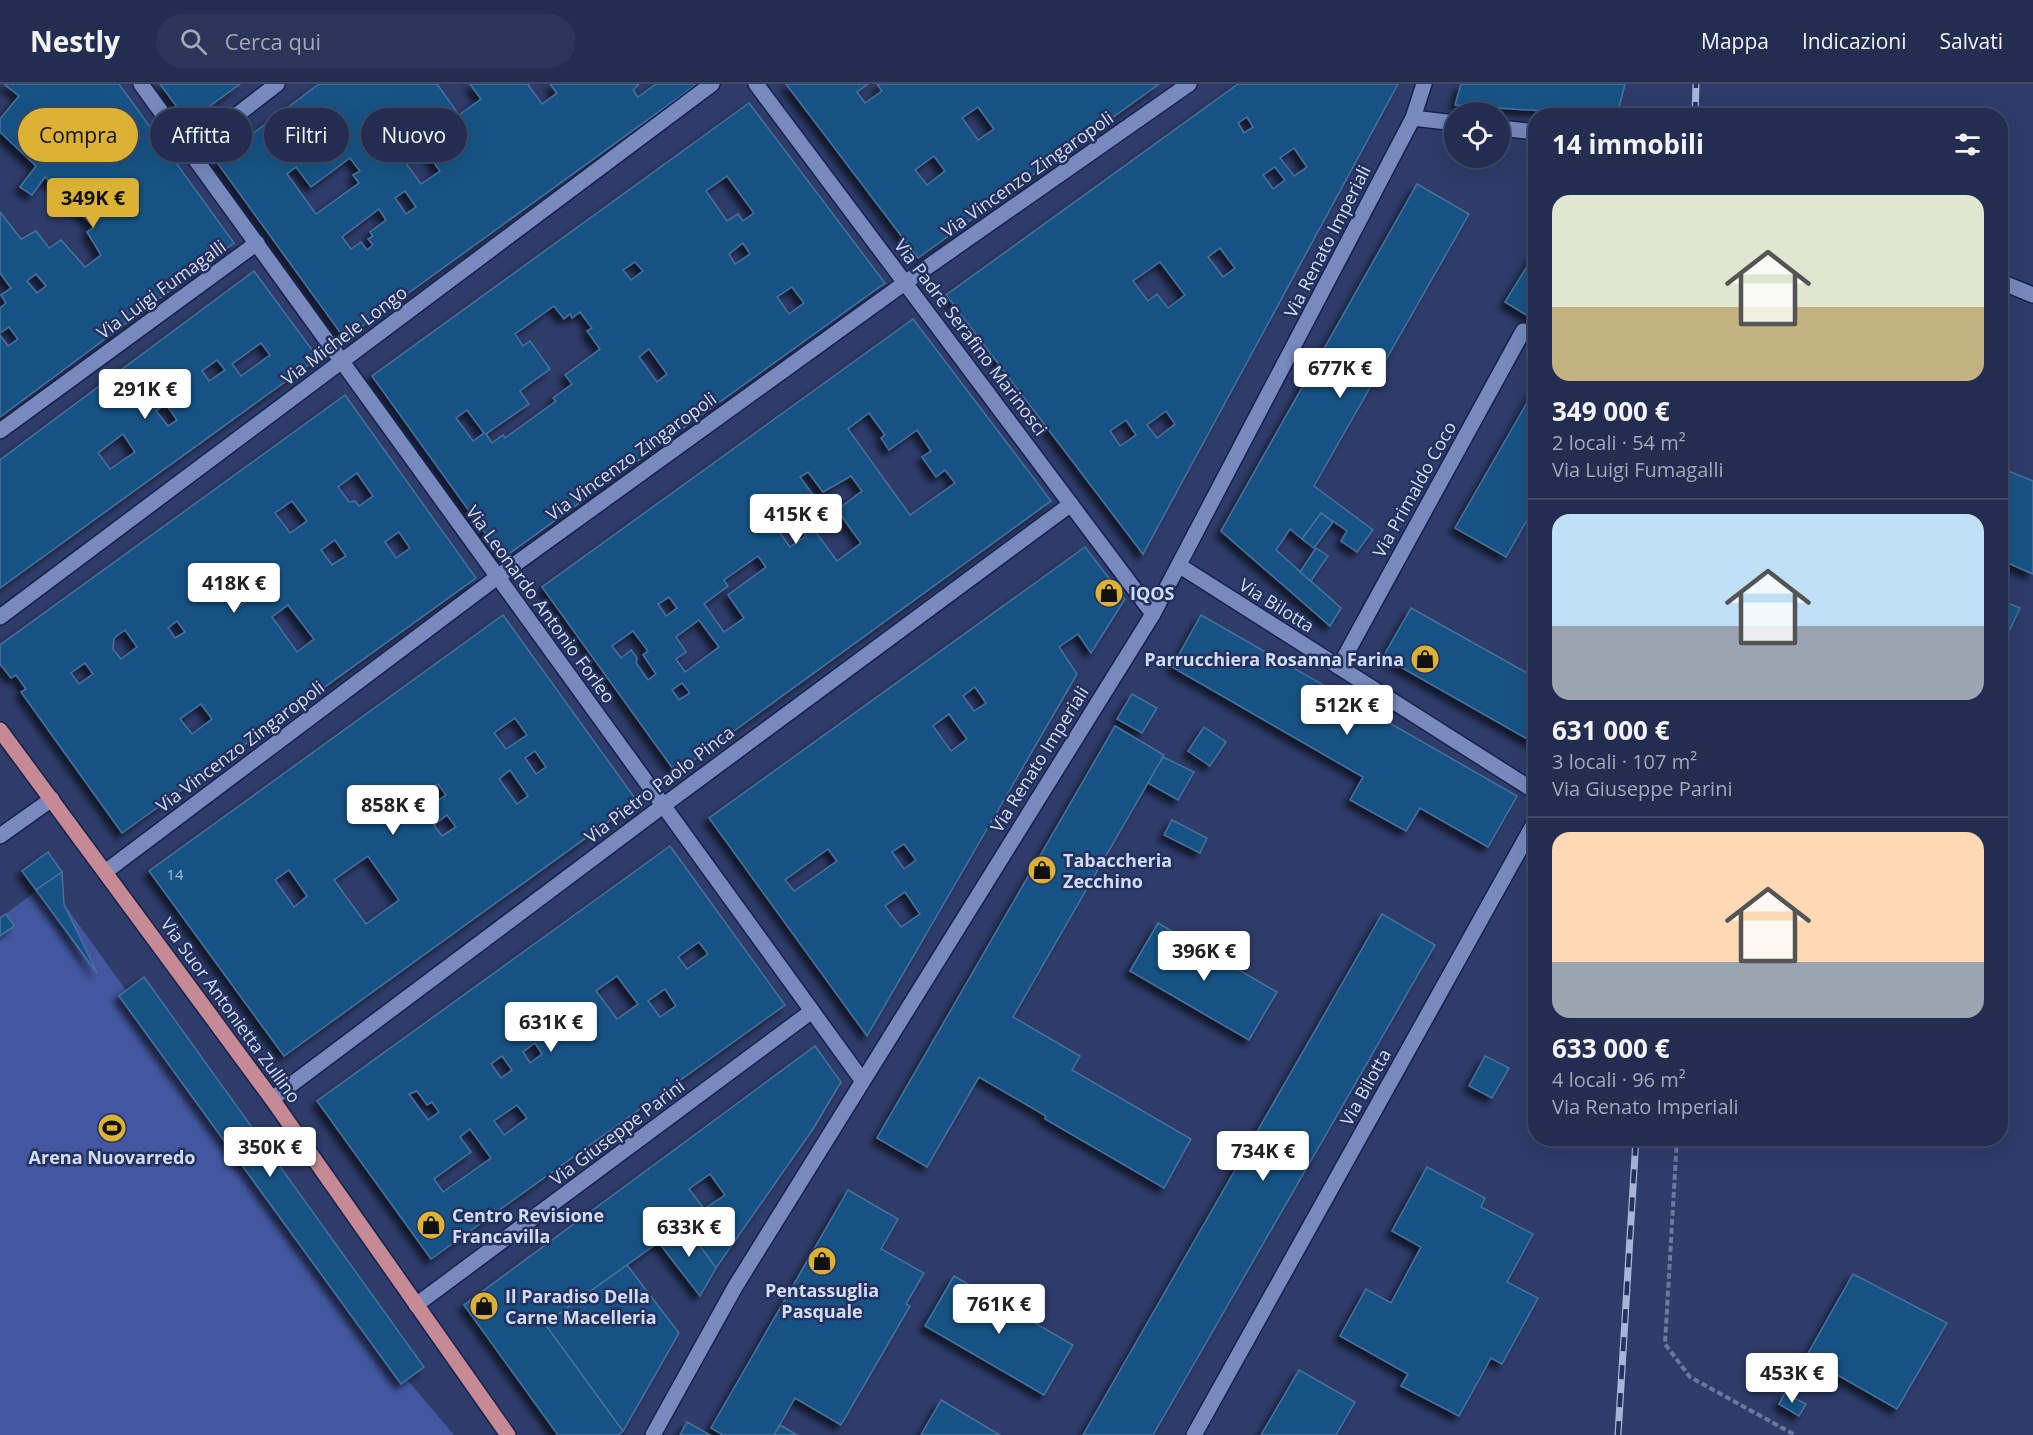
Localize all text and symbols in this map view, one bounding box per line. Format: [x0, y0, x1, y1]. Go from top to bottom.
search box [156, 14, 576, 68]
text: Nestly [30, 22, 120, 60]
icon: search [177, 25, 210, 58]
text: Cerca qui [225, 26, 321, 56]
text: Mappa [1701, 27, 1769, 55]
text: Indicazioni [1802, 27, 1907, 55]
text: Salvati [1940, 27, 2003, 55]
map controls [1444, 102, 1510, 168]
button: locate [1444, 102, 1510, 168]
street label: Via Vincenzo Zingaropoli [936, 105, 1118, 243]
chip: Compra [18, 108, 138, 162]
chip: Affitta [150, 108, 252, 162]
chip: Filtri [264, 108, 349, 162]
chip: Nuovo [361, 108, 467, 162]
text: 14 immobili [1552, 126, 1704, 162]
icon: filters [1951, 128, 1984, 161]
street label: Via Renato Imperiali [1278, 161, 1376, 321]
pin: 349K € [44, 178, 142, 229]
text: 349K € [61, 184, 125, 211]
street label: Via Luigi Fumagalli [92, 234, 230, 344]
street label: Via Padre Serafino Marinosci [889, 234, 1053, 440]
icon: home [1714, 234, 1822, 342]
street label: Via Michele Longo [276, 280, 412, 390]
pin: 677K € [1291, 348, 1389, 399]
text: 677K € [1308, 354, 1372, 381]
pin: 291K € [96, 369, 194, 420]
text: 291K € [113, 375, 177, 402]
street label: Via Vincenzo Zingaropoli [541, 386, 721, 526]
text: 349 000 € [1552, 393, 1670, 429]
street label: Via Primaldo Coco [1367, 417, 1461, 561]
text: 2 locali · 54 m² [1552, 429, 1686, 456]
text: Via Luigi Fumagalli [1552, 456, 1723, 483]
pin: 415K € [747, 494, 845, 545]
street label: Via Leonardo Antonio Forleo [461, 500, 621, 708]
text: 415K € [764, 500, 828, 527]
icon: home [1714, 553, 1822, 661]
pin: 418K € [185, 563, 283, 614]
text: 418K € [202, 569, 266, 596]
street label: Via Bilotta [1235, 572, 1319, 638]
shop icon: IQOS [1093, 577, 1125, 609]
place label: IQOS [1130, 581, 1175, 605]
shop icon: Parrucchiera Rosanna Farina [1409, 643, 1441, 675]
place label: Parrucchiera Rosanna Farina [1144, 647, 1404, 671]
street label: Via Vincenzo Zingaropoli [151, 675, 329, 817]
street label: Via Renato Imperiali [984, 681, 1094, 837]
pin: 512K € [1298, 685, 1396, 736]
text: 512K € [1315, 691, 1379, 718]
text: 631 000 € [1552, 712, 1670, 748]
street label: Via Pietro Paolo Pinca [579, 720, 739, 848]
text: 3 locali · 107 m² [1552, 748, 1697, 775]
text: Via Giuseppe Parini [1552, 775, 1732, 802]
pin: 858K € [344, 785, 442, 836]
text: 858K € [361, 791, 425, 818]
place label: Tabaccheria Zecchino [1063, 848, 1172, 893]
shop icon: Tabaccheria Zecchino [1026, 854, 1058, 886]
house number: 14 [166, 864, 184, 884]
icon: home [1714, 871, 1822, 979]
street label: Via Suor Antonietta Zullino [156, 913, 306, 1107]
pin: 396K € [1155, 931, 1253, 982]
text: 396K € [1172, 937, 1236, 964]
pin: 631K € [502, 1002, 600, 1053]
text: 631K € [519, 1008, 583, 1035]
text: 633 000 € [1552, 1030, 1670, 1066]
street label: Via Bilotta [1334, 1044, 1396, 1130]
text: 4 locali · 96 m² [1552, 1066, 1686, 1093]
street label: Via Giuseppe Parini [545, 1074, 689, 1190]
text: Via Renato Imperiali [1552, 1093, 1739, 1120]
sports icon: Arena Nuovarredo [96, 1112, 128, 1144]
pin: 350K € [221, 1127, 319, 1178]
pin: 734K € [1214, 1131, 1312, 1182]
text: 350K € [238, 1133, 302, 1160]
text: 734K € [1231, 1137, 1295, 1164]
place label: Arena Nuovarredo [29, 1145, 195, 1169]
place label: Centro Revisione Francavilla [452, 1203, 604, 1248]
pin: 633K € [640, 1207, 738, 1258]
shop icon: Centro Revisione Francavilla [415, 1209, 447, 1241]
text: 633K € [657, 1213, 721, 1240]
shop icon: Pentassuglia Pasquale [806, 1245, 838, 1277]
place label: Pentassuglia Pasquale [765, 1278, 879, 1323]
place label: Il Paradiso Della Carne Macelleria [505, 1284, 657, 1329]
pin: 761K € [950, 1284, 1048, 1335]
shop icon: Il Paradiso Della Carne Macelleria [468, 1290, 500, 1322]
text: 761K € [967, 1290, 1031, 1317]
pin: 453K € [1743, 1353, 1841, 1404]
text: 453K € [1760, 1359, 1824, 1386]

